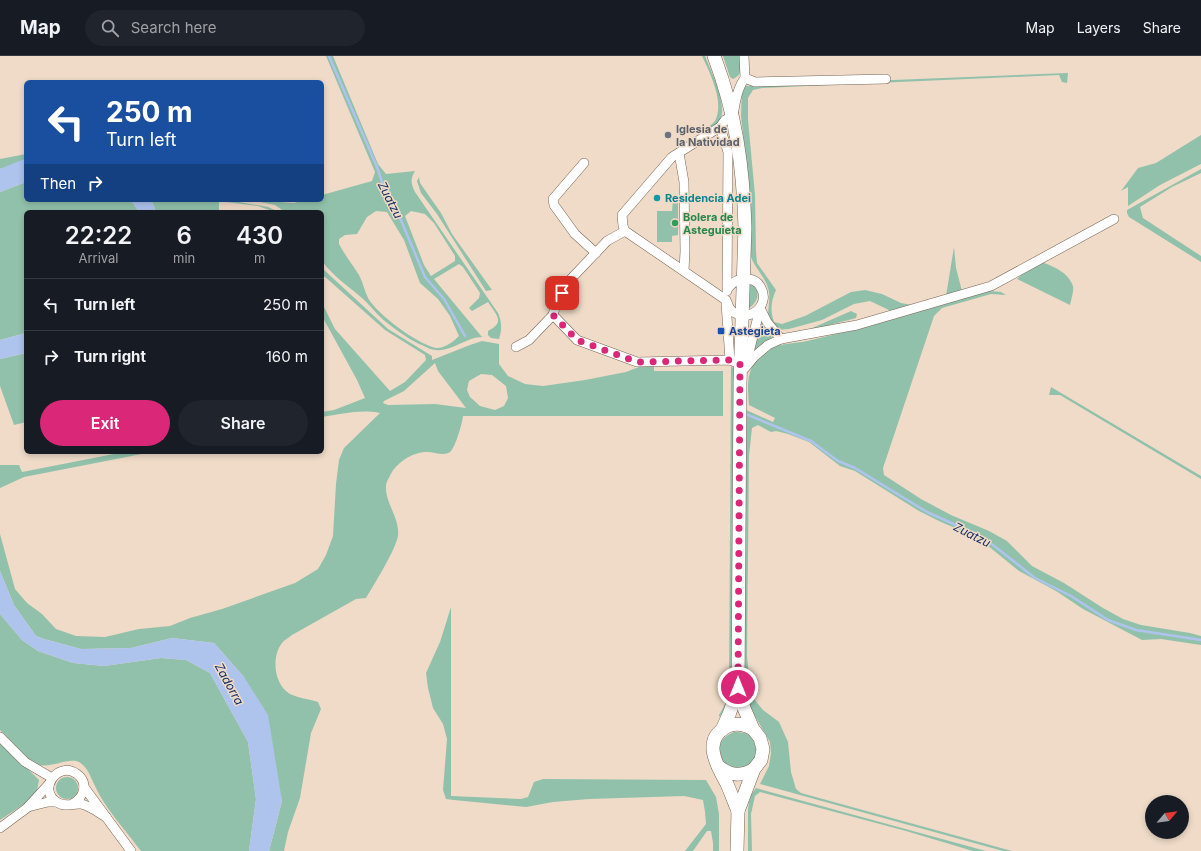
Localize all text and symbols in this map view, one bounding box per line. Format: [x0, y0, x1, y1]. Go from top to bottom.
search box [85, 10, 365, 46]
text: Map [20, 16, 61, 39]
icon: search [99, 17, 121, 39]
text: Search here [131, 18, 216, 37]
text: Map [1026, 19, 1055, 36]
text: Layers [1077, 19, 1121, 36]
text: Share [1143, 19, 1181, 36]
text: 250 m [106, 95, 193, 129]
icon: left [40, 96, 92, 148]
place label: Iglesia de la Natividad [676, 122, 740, 149]
text: Turn left [106, 129, 176, 150]
marker: Iglesia de la Natividad [663, 130, 673, 140]
icon: right [84, 172, 106, 194]
text: Then [40, 174, 76, 193]
water label: Zuatzu [375, 179, 406, 221]
place label: Residencia Adei [665, 191, 751, 205]
marker: Residencia Adei [652, 193, 662, 203]
place label: Bolera de Asteguieta [683, 210, 742, 237]
marker: Bolera de Asteguieta [670, 218, 680, 228]
text: 22:22 [65, 221, 132, 250]
text: 6 [176, 221, 192, 250]
text: 430 [236, 221, 283, 250]
text: Arrival [79, 250, 119, 266]
text: min [173, 250, 195, 266]
text: m [254, 250, 265, 266]
pin [545, 276, 579, 310]
icon: arrive [551, 282, 573, 304]
icon: left [40, 294, 62, 316]
text: Turn left [74, 295, 135, 314]
text: 250 m [263, 295, 308, 314]
place label: Astegieta [729, 324, 781, 338]
marker: Astegieta [716, 326, 726, 336]
icon: right [40, 346, 62, 368]
text: Turn right [74, 347, 146, 366]
text: 160 m [266, 347, 308, 366]
button: Exit [40, 400, 170, 446]
button: Share [178, 400, 308, 446]
water label: Zuatzu [951, 519, 993, 550]
water label: Zadorra [212, 660, 247, 707]
position arrow [717, 666, 759, 708]
north arrow [1145, 795, 1189, 839]
map controls [1145, 795, 1189, 839]

